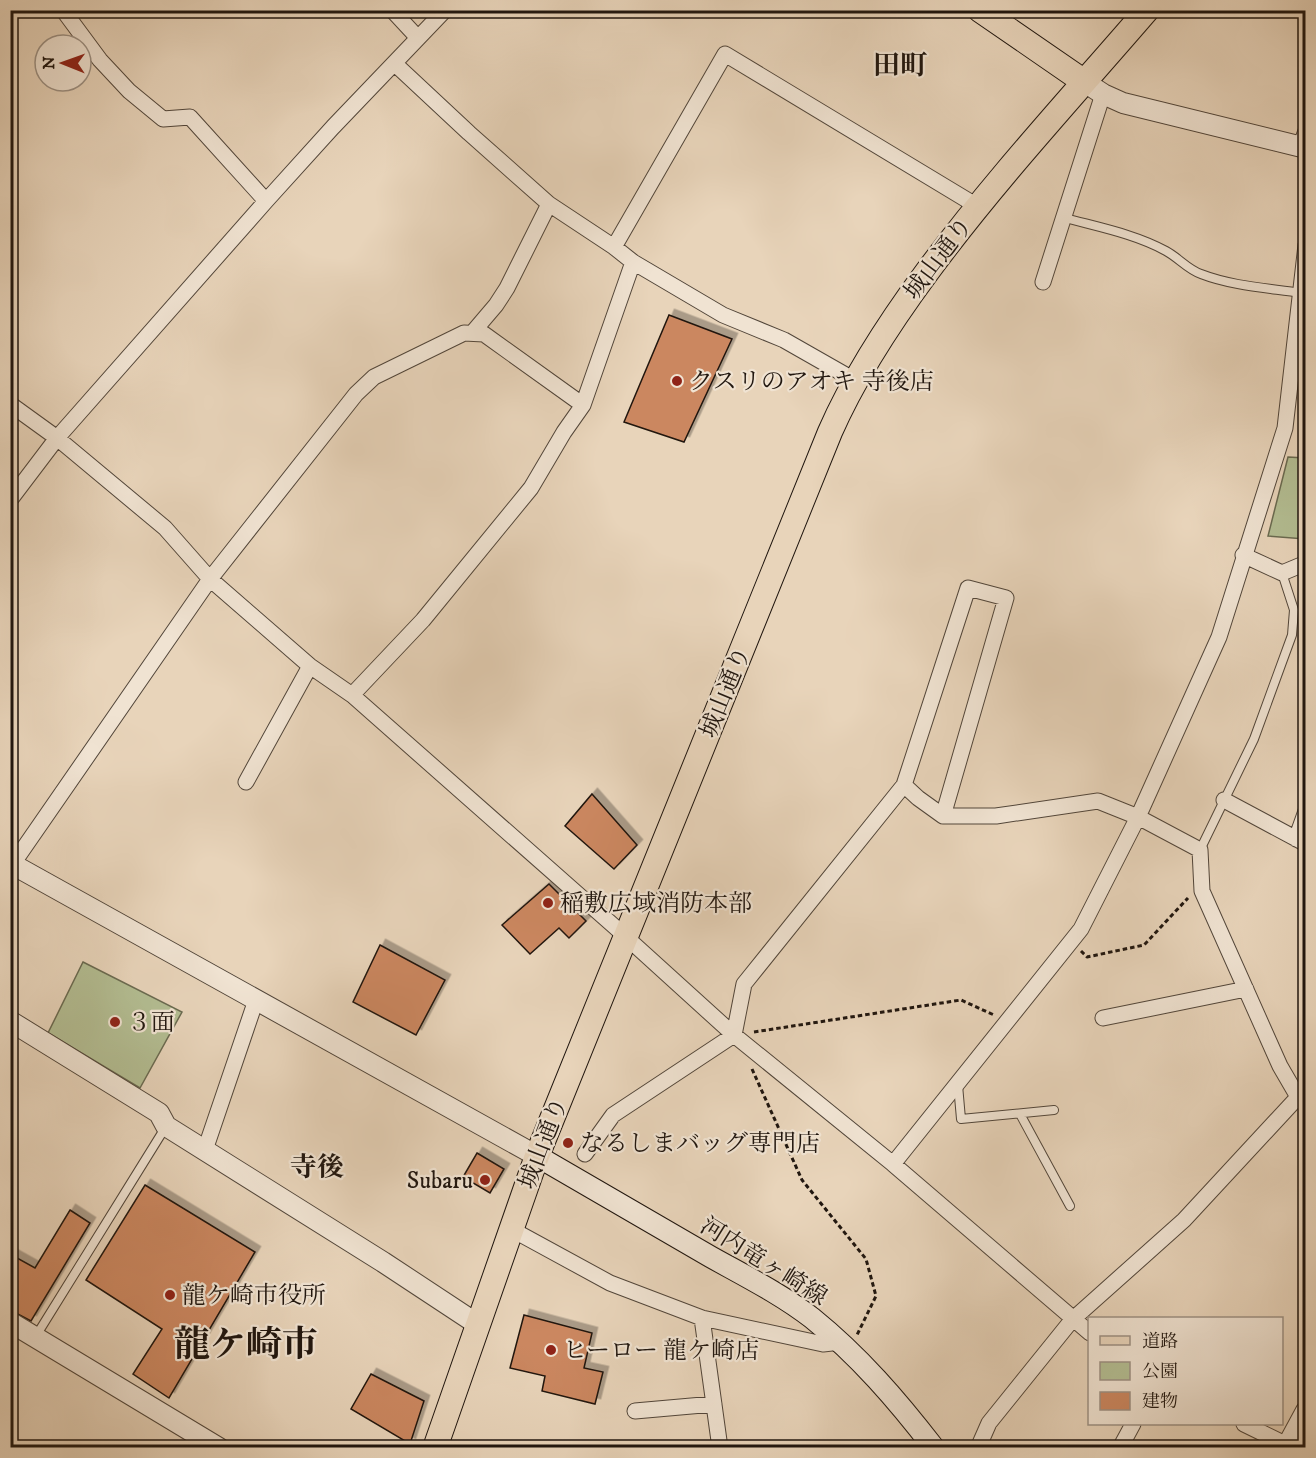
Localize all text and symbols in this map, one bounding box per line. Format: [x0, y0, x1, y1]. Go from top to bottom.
north arrow [33, 33, 93, 93]
district label: 田町 [873, 49, 927, 83]
text: N [39, 56, 59, 69]
street label: 城山通り [898, 211, 980, 306]
place label: クスリのアオキ 寺後店 [689, 367, 934, 397]
marker: クスリのアオキ 寺後店 [670, 374, 684, 388]
street label: 城山通り [694, 642, 758, 742]
place label: 稲敷広域消防本部 [560, 889, 752, 919]
marker: 稲敷広域消防本部 [541, 896, 555, 910]
place label: ３面 [127, 1008, 175, 1038]
marker: ３面 [108, 1015, 122, 1029]
street label: 城山通り [513, 1093, 575, 1194]
place label: なるしまバッグ専門店 [580, 1129, 820, 1159]
marker: なるしまバッグ専門店 [561, 1136, 575, 1150]
district label: 寺後 [290, 1151, 344, 1185]
place label: Subaru [407, 1166, 473, 1196]
marker: Subaru [478, 1173, 492, 1187]
street label: 河内竜ヶ崎線 [694, 1211, 832, 1313]
place label: 龍ケ崎市役所 [182, 1281, 326, 1311]
marker: 龍ケ崎市役所 [163, 1288, 177, 1302]
legend [1088, 1317, 1283, 1425]
district label: 龍ケ崎市 [174, 1323, 318, 1368]
text: 道路 [1142, 1331, 1178, 1353]
place label: ヒーロー 龍ケ崎店 [563, 1336, 759, 1366]
marker: ヒーロー 龍ケ崎店 [544, 1343, 558, 1357]
text: 公園 [1142, 1361, 1178, 1383]
text: 建物 [1142, 1391, 1178, 1413]

